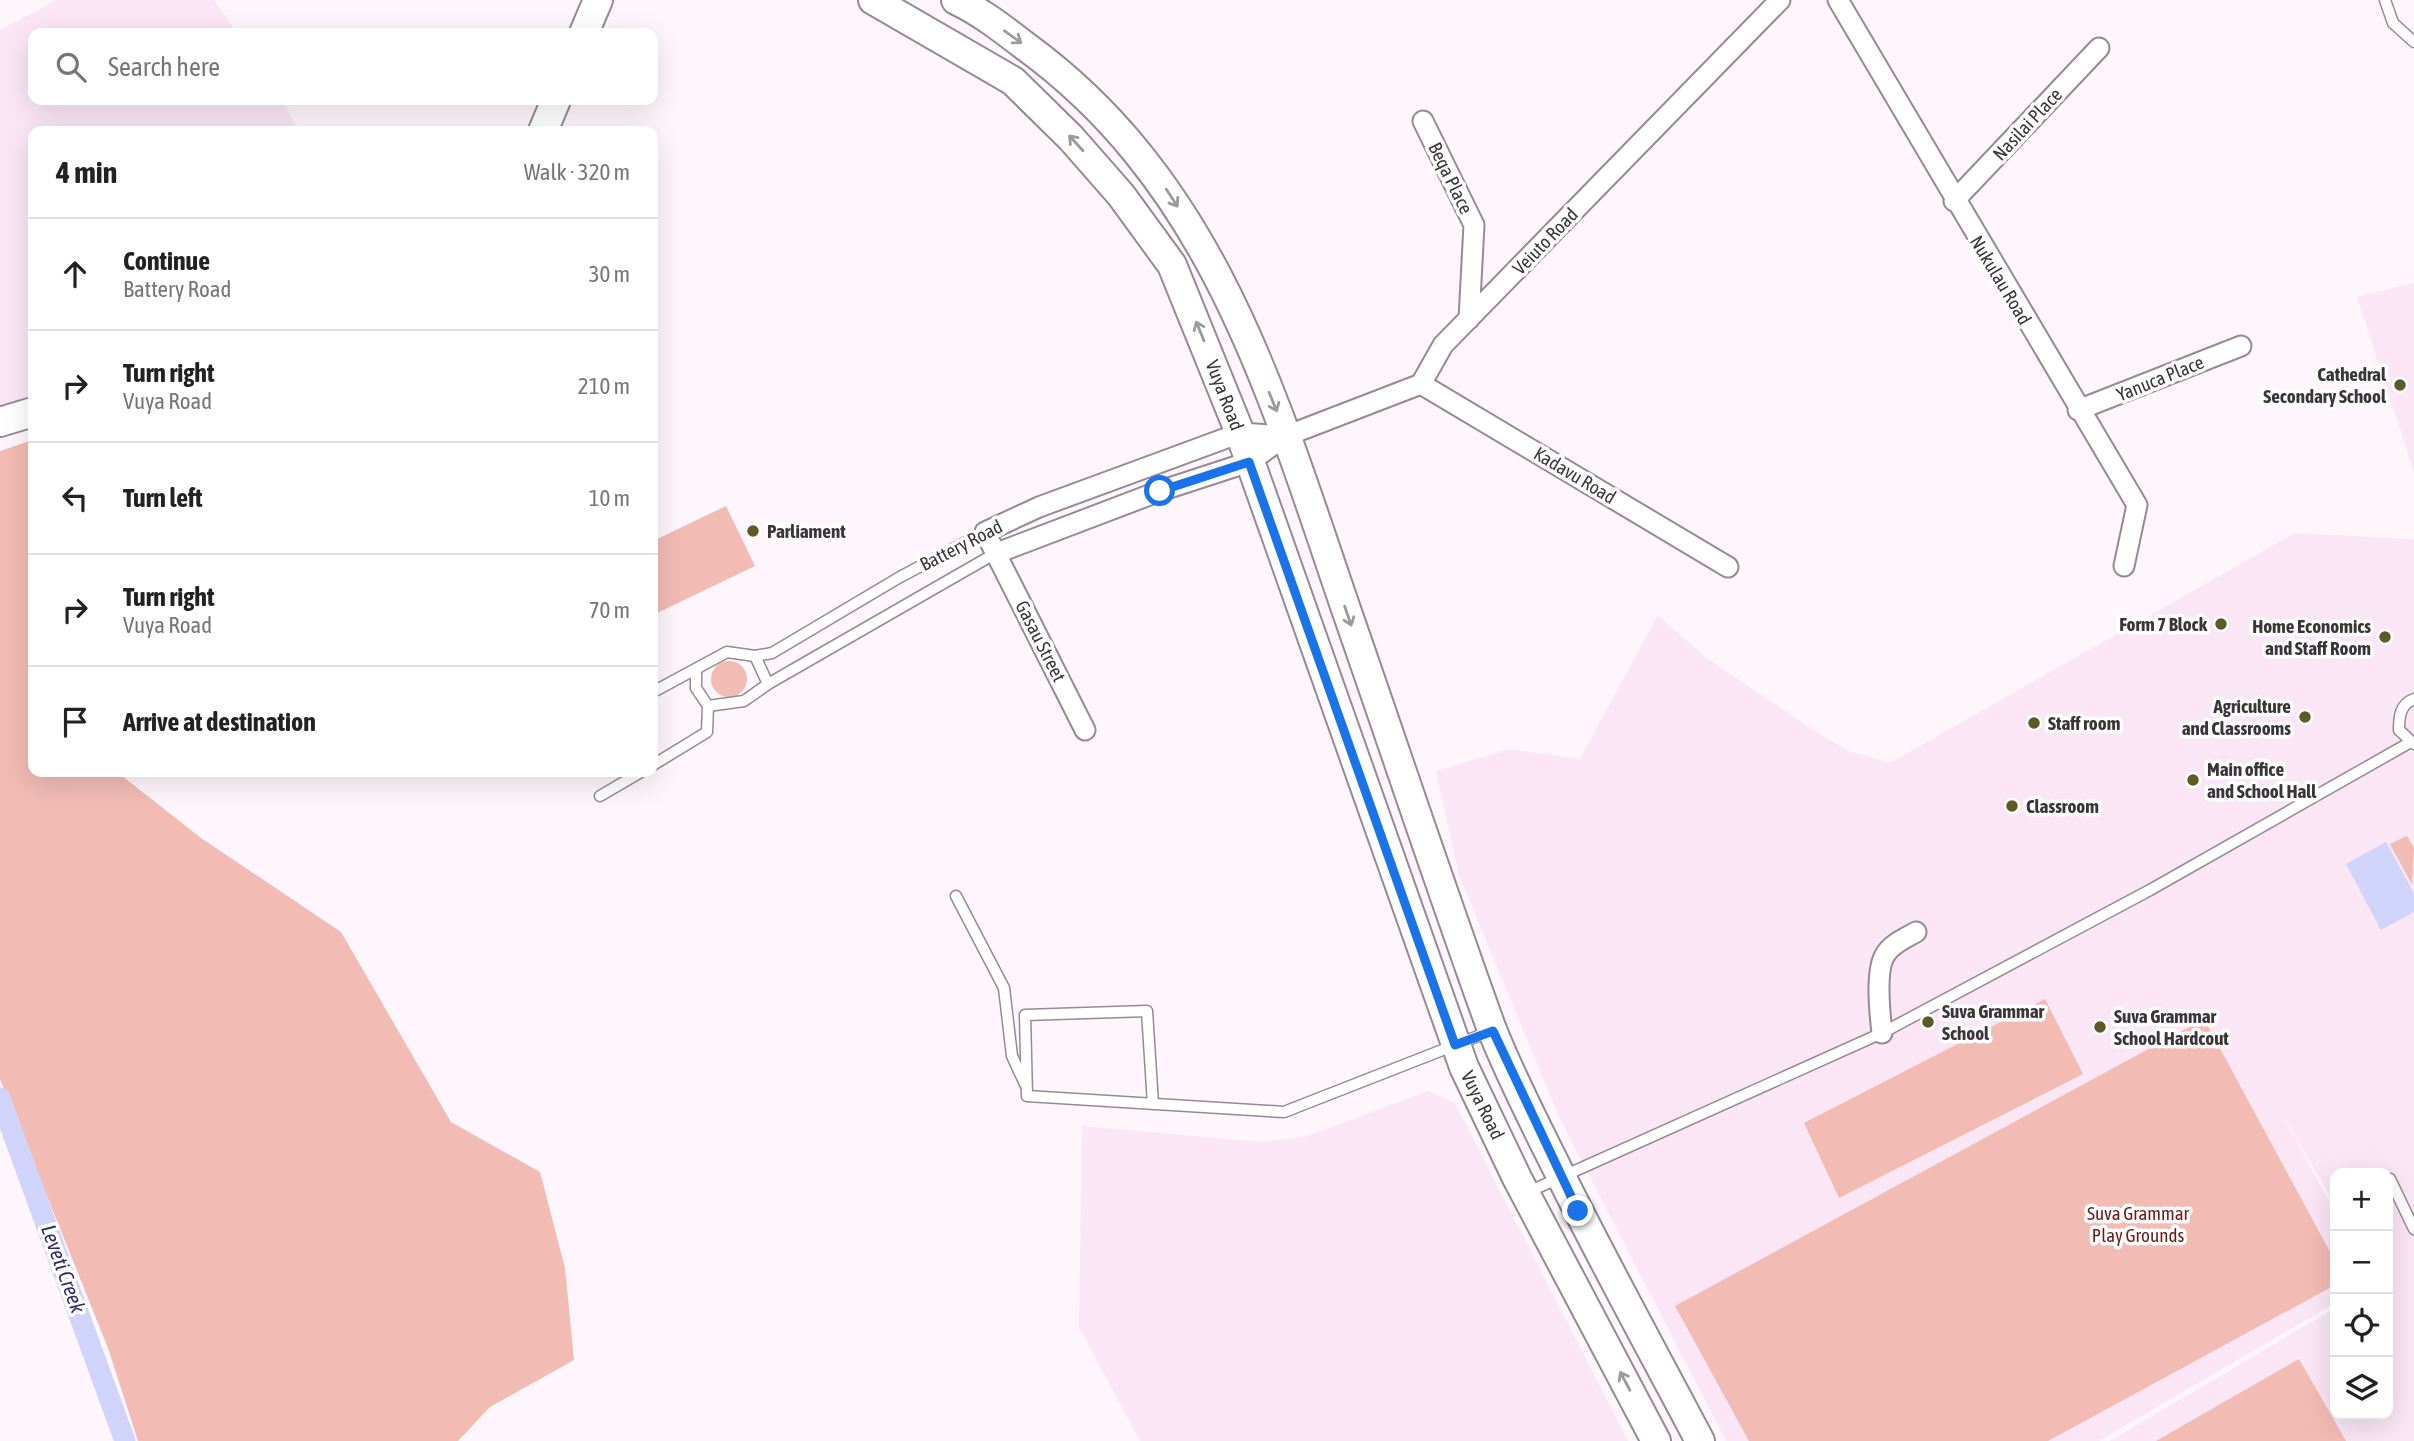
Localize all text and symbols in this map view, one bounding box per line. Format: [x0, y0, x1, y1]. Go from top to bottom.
search box [28, 28, 658, 105]
one-way arrow [1004, 29, 1023, 44]
icon: search [52, 48, 90, 86]
text: Search here [108, 52, 220, 82]
street label: Nasilai Place [1988, 83, 2066, 165]
one-way arrow [1067, 135, 1084, 152]
street label: Beqa Place [1424, 139, 1478, 217]
text: 4 min [56, 155, 117, 189]
text: Walk · 320 m [524, 159, 630, 185]
one-way arrow [1165, 188, 1179, 208]
street label: Veiuto Road [1508, 203, 1582, 279]
street label: Nukulau Road [1966, 232, 2036, 328]
text: Continue [123, 246, 210, 276]
icon: ahead [56, 255, 94, 293]
text: 30 m [589, 261, 630, 287]
text: Battery Road [123, 276, 231, 302]
one-way arrow [1193, 321, 1206, 343]
street label: Yanuca Place [2113, 351, 2207, 405]
street label: Vuya Road [1202, 357, 1248, 433]
text: Turn right [123, 358, 214, 388]
place label: Cathedral Secondary School [2263, 363, 2387, 407]
icon: right [56, 367, 94, 405]
text: 210 m [578, 373, 630, 399]
marker: Cathedral Secondary School [2392, 377, 2408, 393]
text: Vuya Road [123, 388, 212, 414]
one-way arrow [1267, 390, 1280, 412]
street label: Kadavu Road [1530, 442, 1620, 508]
route start [1144, 475, 1175, 506]
icon: left [56, 479, 94, 517]
text: Turn left [123, 483, 203, 513]
text: 10 m [589, 485, 630, 511]
street label: Battery Road [916, 515, 1006, 575]
place label: Parliament [767, 520, 846, 542]
marker: Parliament [745, 523, 761, 539]
text: Turn right [123, 582, 214, 612]
icon: right [56, 591, 94, 629]
text: 70 m [589, 597, 630, 623]
street label: Gasau Street [1011, 597, 1071, 685]
one-way arrow [1343, 605, 1355, 627]
text: Vuya Road [123, 612, 212, 638]
place label: Form 7 Block [2119, 613, 2208, 635]
place label: Home Economics and Staff Room [2252, 615, 2371, 659]
marker: Form 7 Block [2213, 616, 2229, 632]
marker: Home Economics and Staff Room [2377, 629, 2393, 645]
place label: Agriculture and Classrooms [2182, 695, 2291, 739]
icon: arrive [56, 703, 94, 741]
text: Arrive at destination [123, 707, 316, 737]
marker: Agriculture and Classrooms [2297, 709, 2313, 725]
place label: Staff room [2048, 712, 2120, 734]
marker: Staff room [2026, 715, 2042, 731]
place label: Main office and School Hall [2207, 758, 2317, 802]
marker: Main office and School Hall [2185, 772, 2201, 788]
place label: Classroom [2026, 795, 2099, 817]
marker: Classroom [2004, 798, 2020, 814]
place label: Suva Grammar School [1942, 1000, 2045, 1044]
place label: Suva Grammar School Hardcout [2114, 1005, 2229, 1049]
marker: Suva Grammar School [1920, 1014, 1936, 1030]
marker: Suva Grammar School Hardcout [2092, 1019, 2108, 1035]
street label: Vuya Road [1457, 1067, 1509, 1143]
map controls [2330, 1168, 2393, 1420]
button: + [2330, 1168, 2393, 1231]
route end [1562, 1195, 1593, 1226]
park label: Suva Grammar Play Grounds [2087, 1202, 2189, 1246]
water label: Leveti Creek [37, 1221, 91, 1317]
button: − [2330, 1231, 2393, 1294]
button: locate [2330, 1294, 2393, 1357]
button: layers [2330, 1357, 2393, 1420]
one-way arrow [1617, 1371, 1631, 1391]

